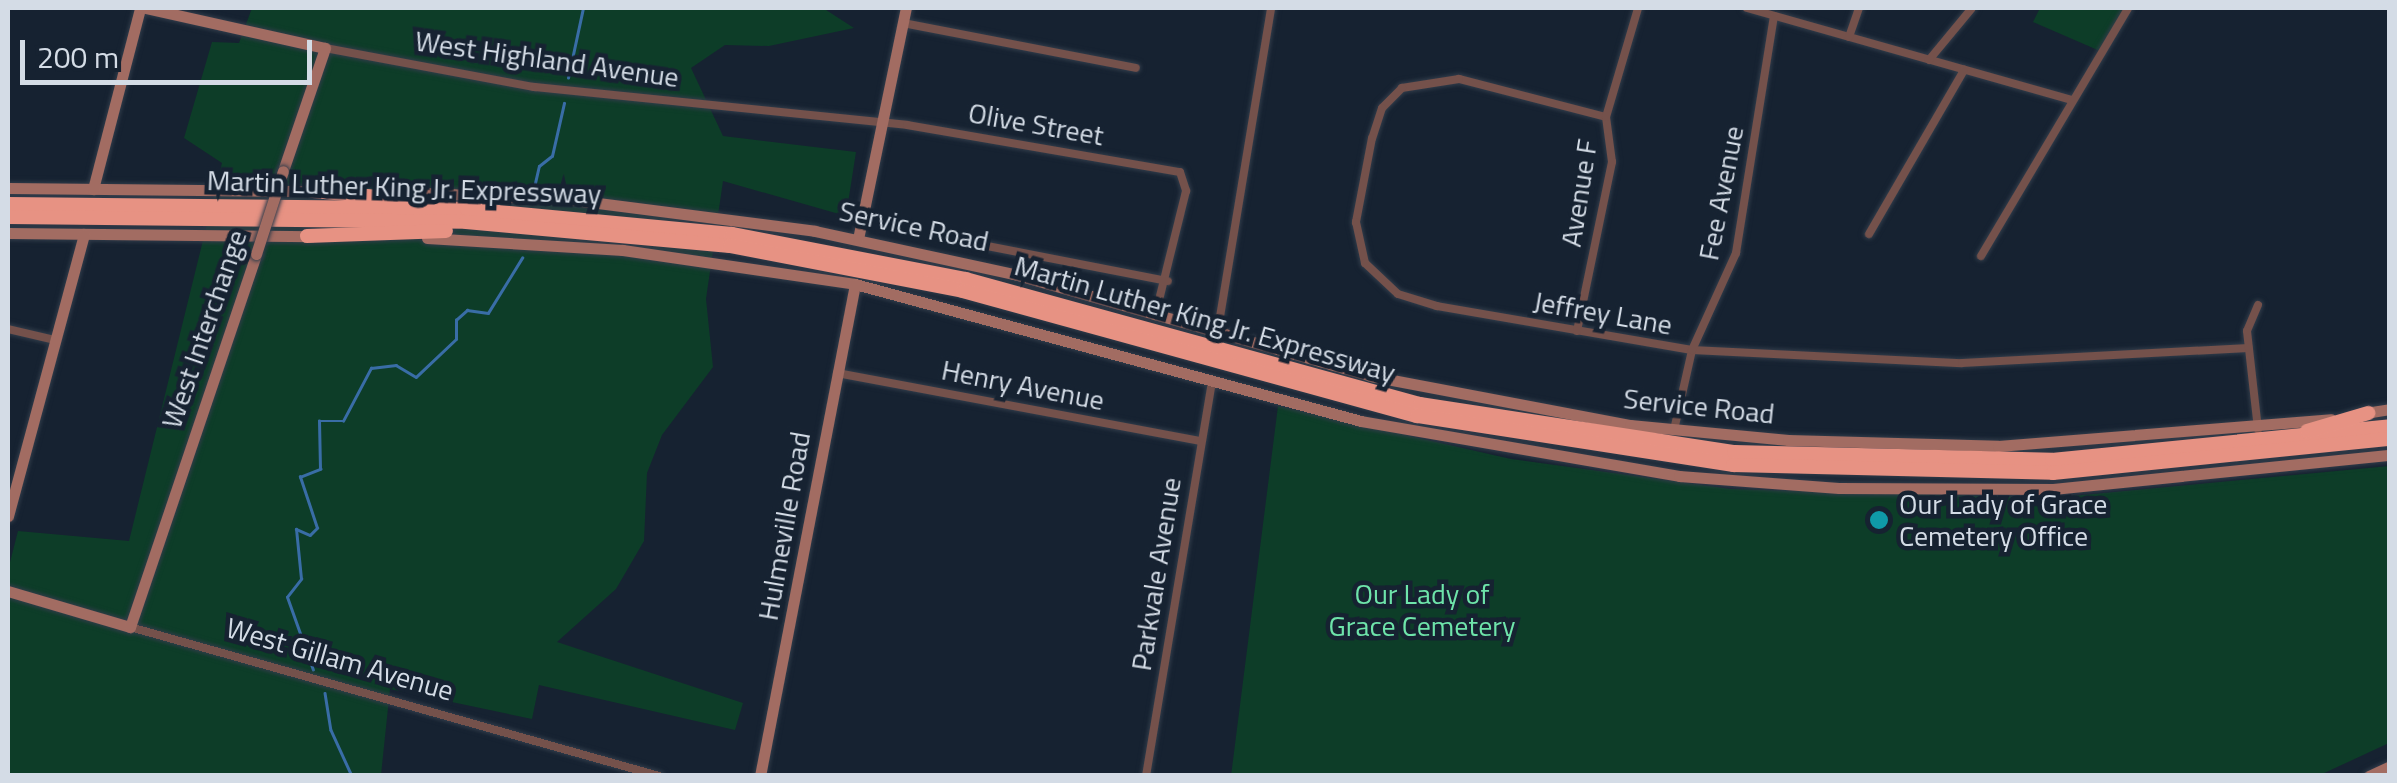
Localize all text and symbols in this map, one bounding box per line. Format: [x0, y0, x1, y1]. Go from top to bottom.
scale bar [25, 20, 318, 82]
street label: West Highland Avenue [413, 24, 681, 94]
text: 200 m [37, 34, 119, 80]
street label: Olive Street [966, 96, 1106, 152]
street label: Fee Avenue [1692, 123, 1750, 263]
street label: Avenue F [1554, 137, 1604, 249]
street label: Martin Luther King Jr. Expressway [206, 163, 602, 211]
street label: Service Road [836, 194, 992, 258]
street label: West Interchange [154, 225, 254, 433]
street label: Martin Luther King Jr. Expressway [1011, 248, 1399, 390]
street label: Jeffrey Lane [1531, 284, 1675, 342]
street label: Henry Avenue [939, 353, 1107, 417]
street label: Service Road [1622, 381, 1776, 431]
street label: Hulmeville Road [751, 429, 817, 623]
street label: Parkvale Avenue [1124, 475, 1188, 673]
place label: Our Lady of Grace Cemetery Office [1899, 487, 2107, 553]
marker: Our Lady of Grace Cemetery Office [1868, 509, 1890, 531]
park label: Our Lady of Grace Cemetery [1328, 577, 1516, 643]
street label: West Gillam Avenue [222, 610, 458, 708]

